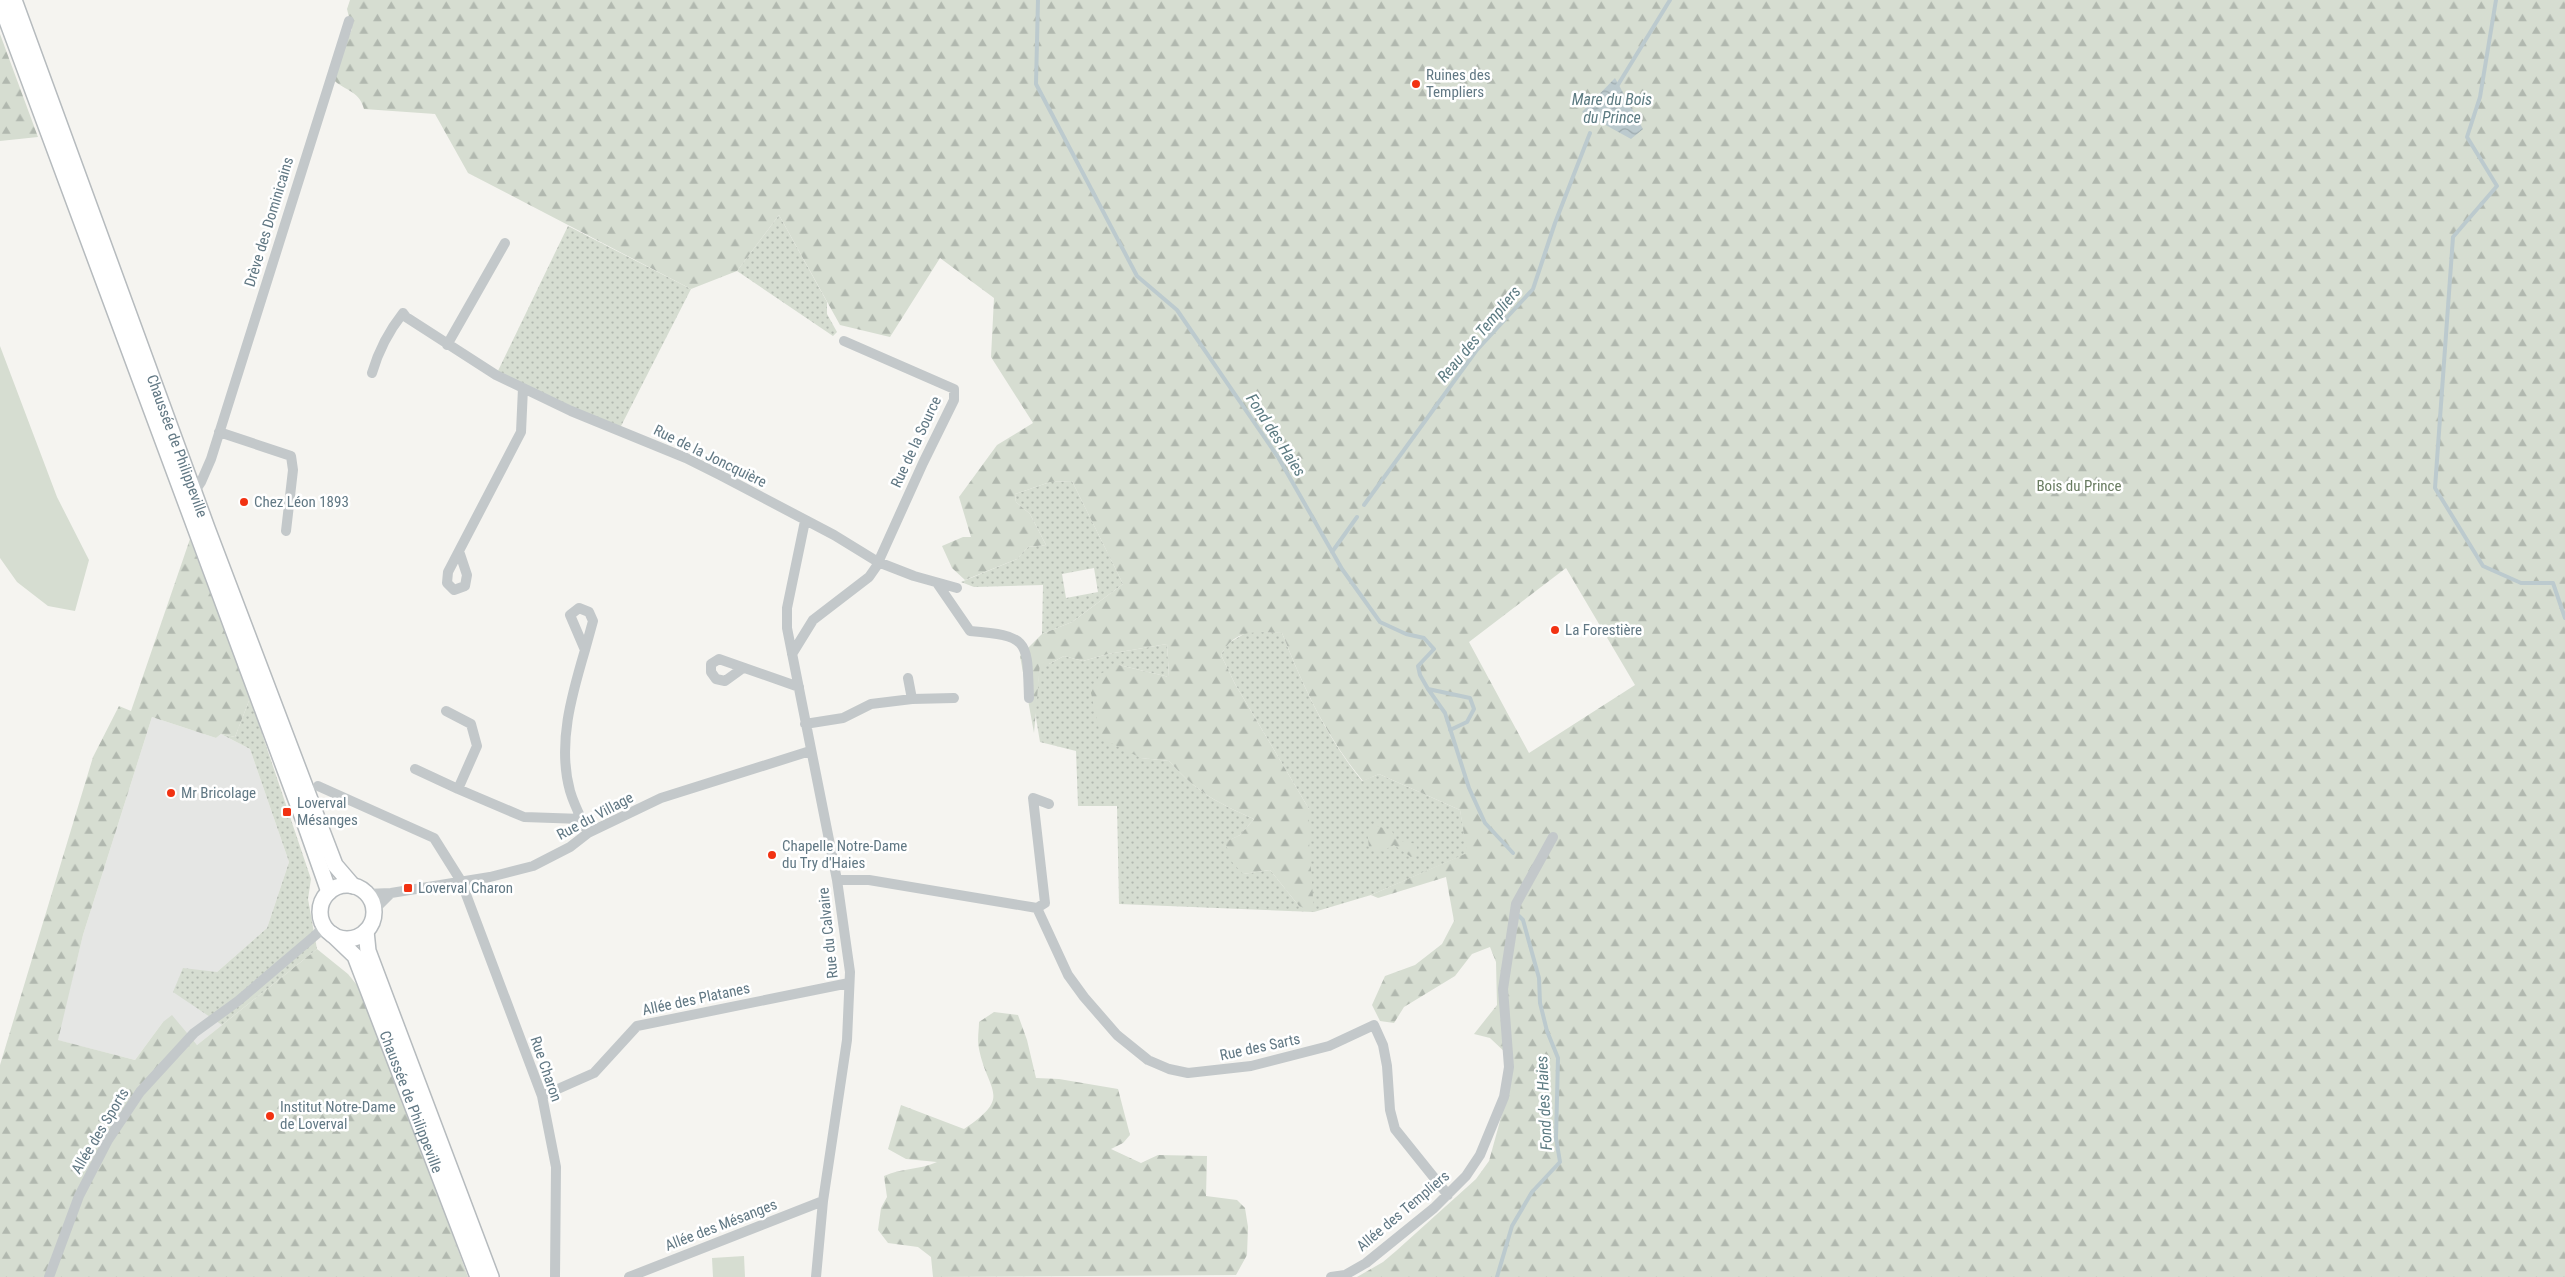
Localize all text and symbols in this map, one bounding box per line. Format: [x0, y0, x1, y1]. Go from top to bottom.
place label: Ruines des Templiers [1426, 66, 1491, 101]
marker: Ruines des Templiers [1410, 78, 1422, 90]
water label: Mare du Bois du Prince [1572, 90, 1652, 127]
street label: Drève des Dominicains [241, 155, 297, 289]
water label: Reau des Templiers [1433, 282, 1525, 386]
street label: Chaussée de Philippeville [143, 372, 211, 520]
water label: Fond des Haies [1242, 390, 1310, 480]
street label: Rue de la Source [887, 394, 945, 490]
street label: Rue de la Joncquière [651, 421, 769, 491]
park label: Bois du Prince [2036, 477, 2122, 495]
place label: Chez Léon 1893 [254, 493, 349, 511]
marker: Chez Léon 1893 [238, 496, 250, 508]
place label: La Forestière [1565, 621, 1642, 639]
marker: La Forestière [1549, 624, 1561, 636]
place label: Mr Bricolage [181, 784, 256, 802]
marker: Mr Bricolage [165, 787, 177, 799]
street label: Rue du Village [554, 788, 636, 844]
place label: Loverval Mésanges [297, 794, 358, 829]
marker: Loverval Mésanges [281, 806, 293, 818]
place label: Chapelle Notre-Dame du Try d'Haies [782, 837, 907, 872]
marker: Chapelle Notre-Dame du Try d'Haies [766, 849, 778, 861]
place label: Loverval Charon [418, 879, 513, 897]
marker: Loverval Charon [402, 882, 414, 894]
street label: Rue du Calvaire [814, 887, 842, 979]
street label: Allée des Platanes [641, 979, 752, 1019]
street label: Chaussée de Philippeville [375, 1028, 446, 1175]
street label: Rue des Sarts [1218, 1030, 1302, 1064]
street label: Rue Charon [526, 1034, 566, 1104]
water label: Fond des Haies [1532, 1055, 1556, 1151]
street label: Allée des Sports [67, 1085, 133, 1177]
place label: Institut Notre-Dame de Loverval [280, 1098, 396, 1133]
marker: Institut Notre-Dame de Loverval [264, 1110, 276, 1122]
street label: Allée des Templiers [1353, 1167, 1453, 1255]
street label: Allée des Mésanges [662, 1195, 780, 1255]

